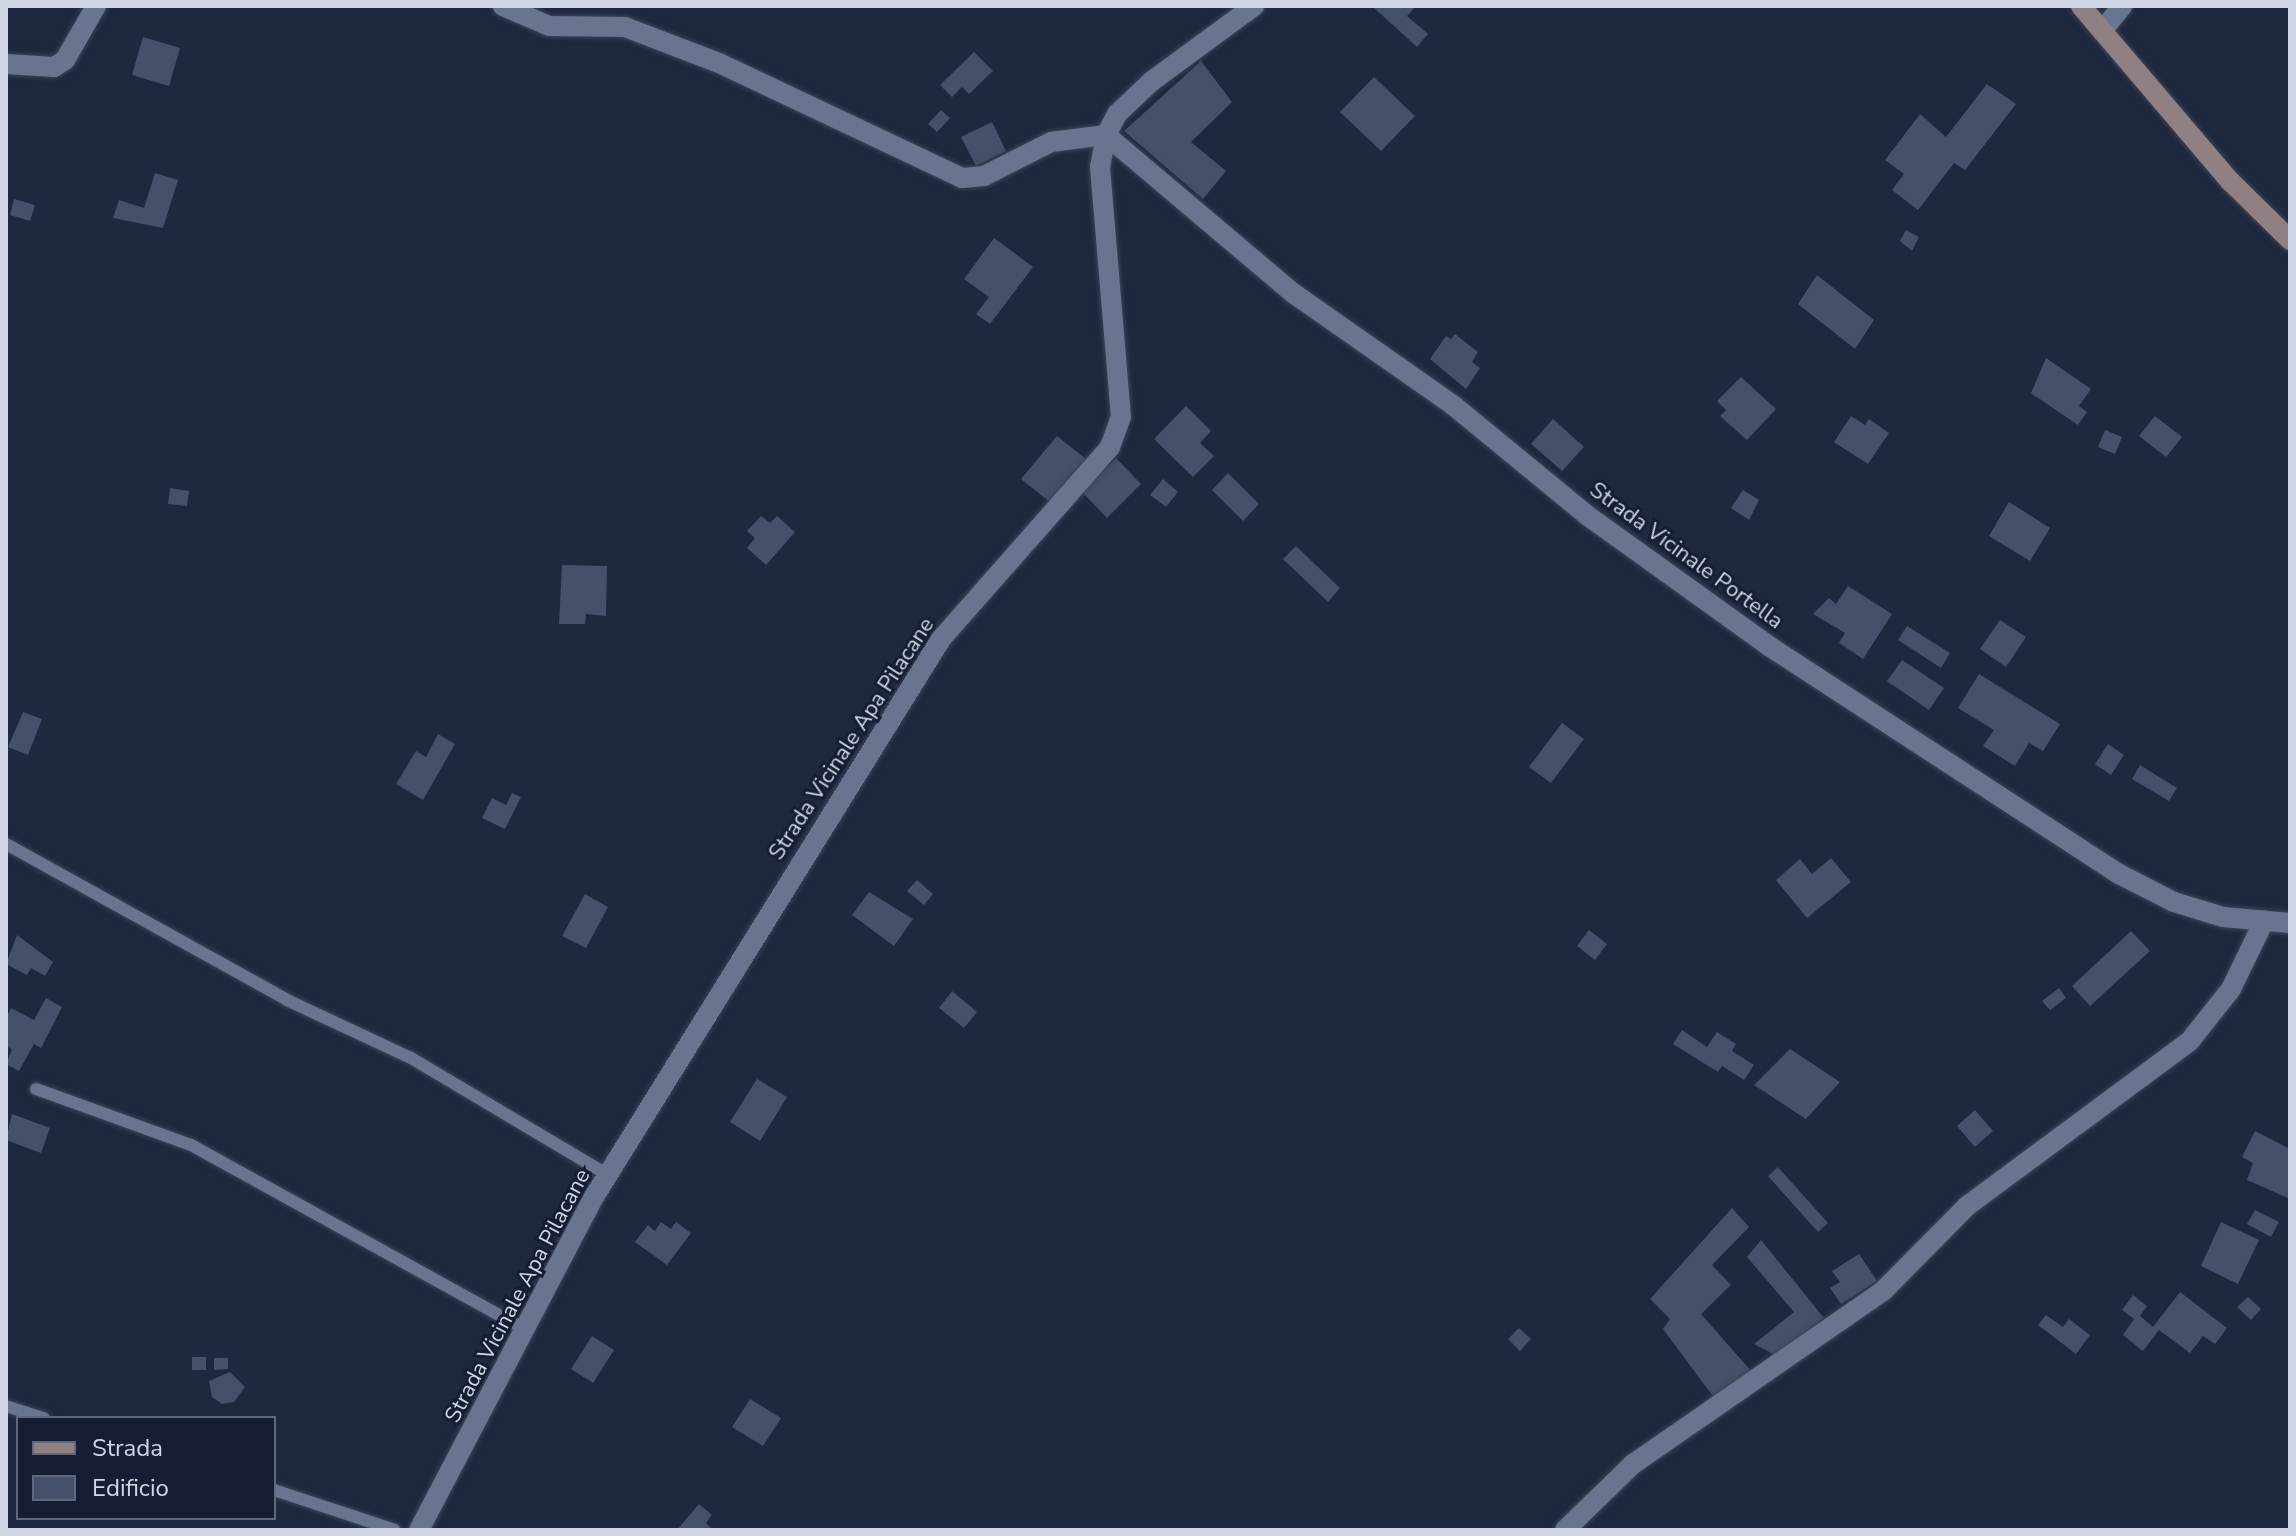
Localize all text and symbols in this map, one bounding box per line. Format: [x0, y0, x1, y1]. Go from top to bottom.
street label: Strada Vicinale Portella [1584, 477, 1788, 635]
street label: Strada Vicinale Apa Pilacane [764, 613, 940, 865]
street label: Strada Vicinale Apa Pilacane [440, 1165, 596, 1427]
legend [16, 1416, 276, 1520]
text: Strada [92, 1432, 163, 1464]
text: Edificio [92, 1472, 169, 1504]

